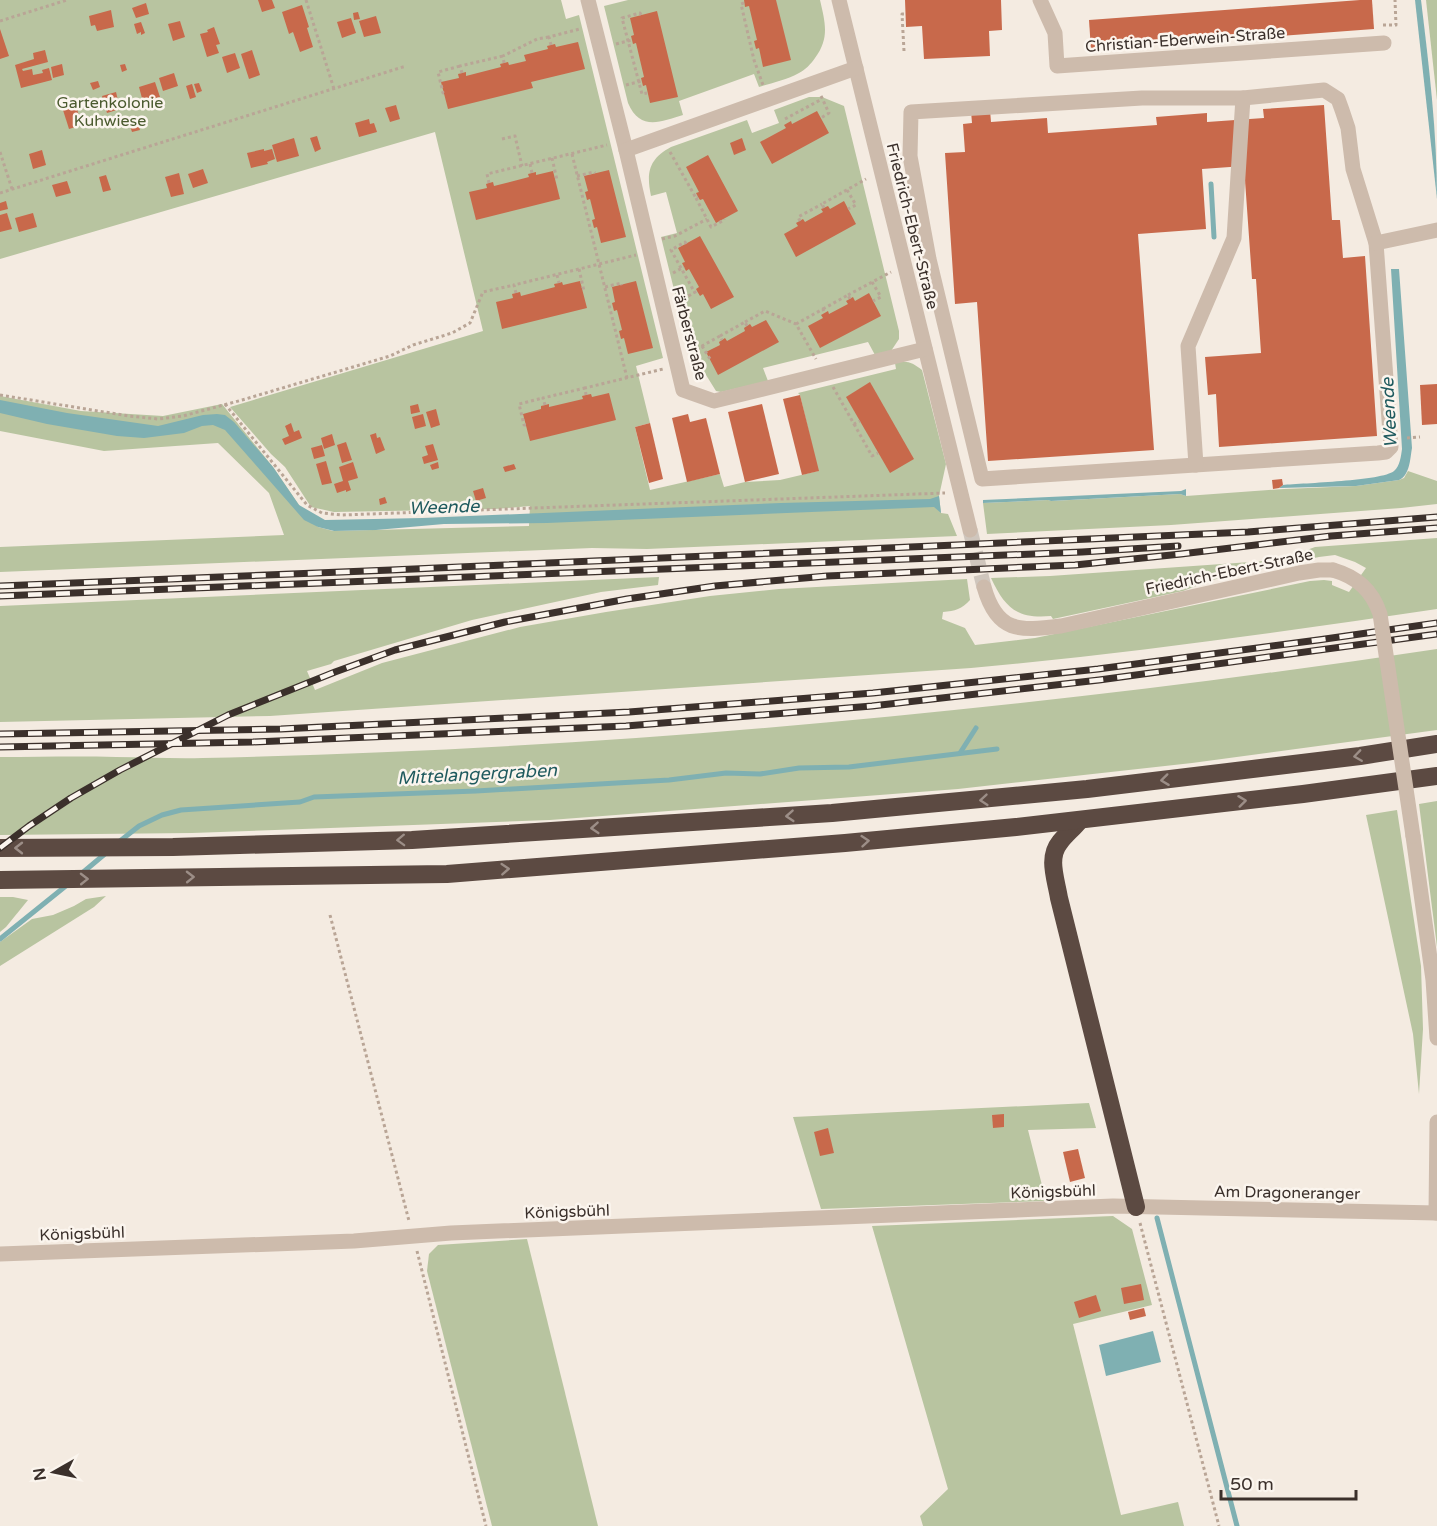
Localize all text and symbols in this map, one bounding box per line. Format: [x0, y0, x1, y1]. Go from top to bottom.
street label: Christian-Eberwein-Straße [1084, 23, 1286, 57]
park label: Gartenkolonie Kuhwiese [57, 93, 163, 131]
street label: Friedrich-Ebert-Straße [882, 141, 942, 312]
street label: Färberstraße [667, 284, 711, 382]
water label: Weende [1376, 377, 1402, 449]
water label: Weende [408, 495, 480, 519]
street label: Friedrich-Ebert-Straße [1144, 544, 1315, 600]
one-way arrow [1354, 749, 1363, 761]
water label: Mittelangergraben [396, 759, 559, 789]
one-way arrow [1160, 773, 1169, 785]
one-way arrow [980, 793, 989, 806]
one-way arrow [1238, 795, 1247, 808]
one-way arrow [786, 809, 795, 822]
one-way arrow [591, 822, 600, 835]
one-way arrow [396, 834, 405, 847]
one-way arrow [860, 835, 869, 848]
one-way arrow [14, 842, 23, 854]
one-way arrow [501, 863, 510, 876]
one-way arrow [185, 871, 194, 883]
one-way arrow [79, 873, 88, 885]
street label: Königsbühl [1010, 1181, 1096, 1203]
street label: Am Dragoneranger [1214, 1182, 1361, 1204]
street label: Königsbühl [524, 1201, 610, 1223]
street label: Königsbühl [39, 1223, 125, 1245]
north arrow [24, 1442, 84, 1502]
scale bar [1221, 1463, 1356, 1501]
text: N [29, 1466, 51, 1482]
text: 50 m [1230, 1473, 1274, 1495]

